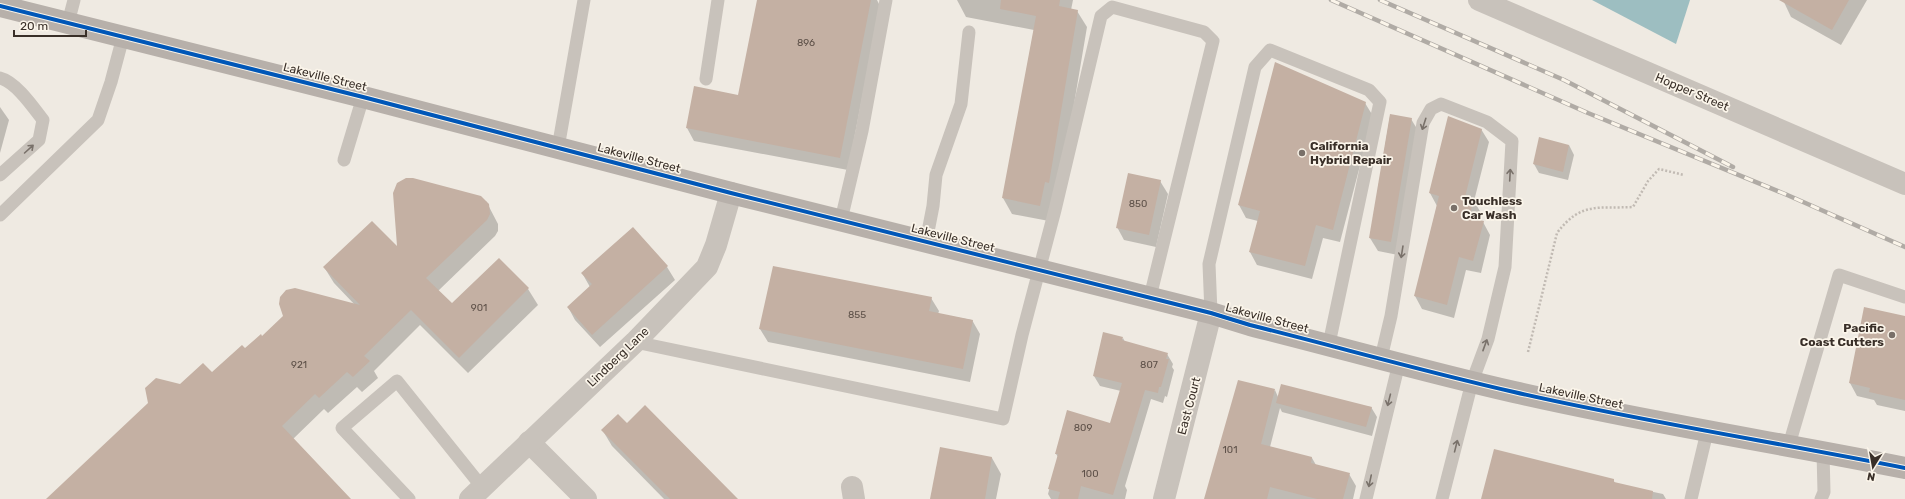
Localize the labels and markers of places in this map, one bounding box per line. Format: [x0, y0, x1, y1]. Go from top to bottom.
place label: California Hybrid Repair [1310, 139, 1392, 167]
marker: California Hybrid Repair [1297, 148, 1307, 158]
place label: Touchless Car Wash [1462, 194, 1523, 222]
marker: Touchless Car Wash [1449, 203, 1459, 213]
place label: Pacific Coast Cutters [1800, 321, 1884, 349]
marker: Pacific Coast Cutters [1887, 330, 1897, 340]

